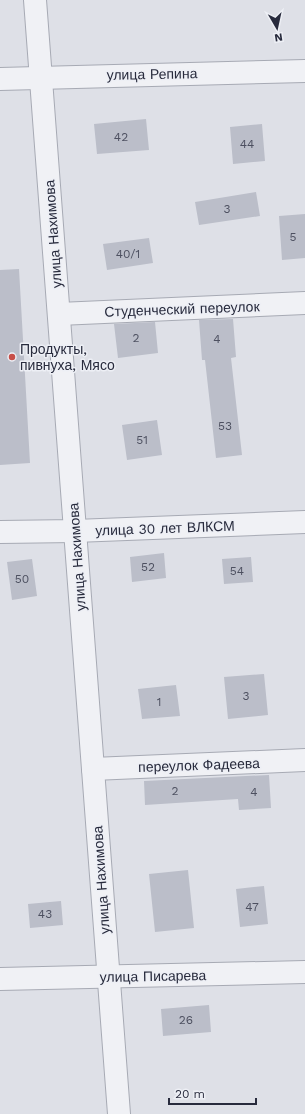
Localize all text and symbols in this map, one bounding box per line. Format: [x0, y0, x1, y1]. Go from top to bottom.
north arrow [257, 8, 297, 48]
text: N [273, 30, 284, 44]
street label: улица Репина [107, 65, 198, 83]
house number: 42 [114, 130, 128, 144]
house number: 44 [240, 137, 254, 151]
street label: улица Нахимова [41, 179, 65, 289]
house number: 3 [224, 202, 231, 216]
house number: 5 [290, 230, 297, 244]
house number: 40/1 [116, 247, 140, 261]
street label: Студенческий переулок [104, 298, 261, 320]
house number: 2 [133, 331, 140, 345]
house number: 4 [213, 332, 221, 346]
place label: Продукты, пивнуха, Мясо [20, 341, 115, 373]
marker: Продукты, пивнуха, Мясо [7, 352, 17, 362]
house number: 53 [218, 419, 232, 433]
house number: 51 [136, 433, 148, 447]
street label: улица Нахимова [65, 502, 89, 612]
street label: улица 30 лет ВЛКСМ [95, 518, 235, 538]
house number: 52 [141, 560, 155, 574]
house number: 54 [230, 564, 244, 578]
house number: 50 [15, 572, 29, 586]
house number: 3 [243, 689, 250, 703]
house number: 1 [157, 695, 161, 709]
street label: переулок Фадеева [138, 755, 260, 775]
house number: 2 [172, 784, 179, 798]
house number: 4 [250, 785, 258, 799]
street label: улица Нахимова [89, 825, 113, 935]
house number: 47 [245, 900, 259, 914]
house number: 43 [38, 907, 52, 921]
street label: улица Писарева [100, 967, 207, 985]
house number: 26 [179, 1013, 193, 1027]
scale bar [169, 1080, 256, 1106]
text: 20 m [175, 1087, 205, 1101]

